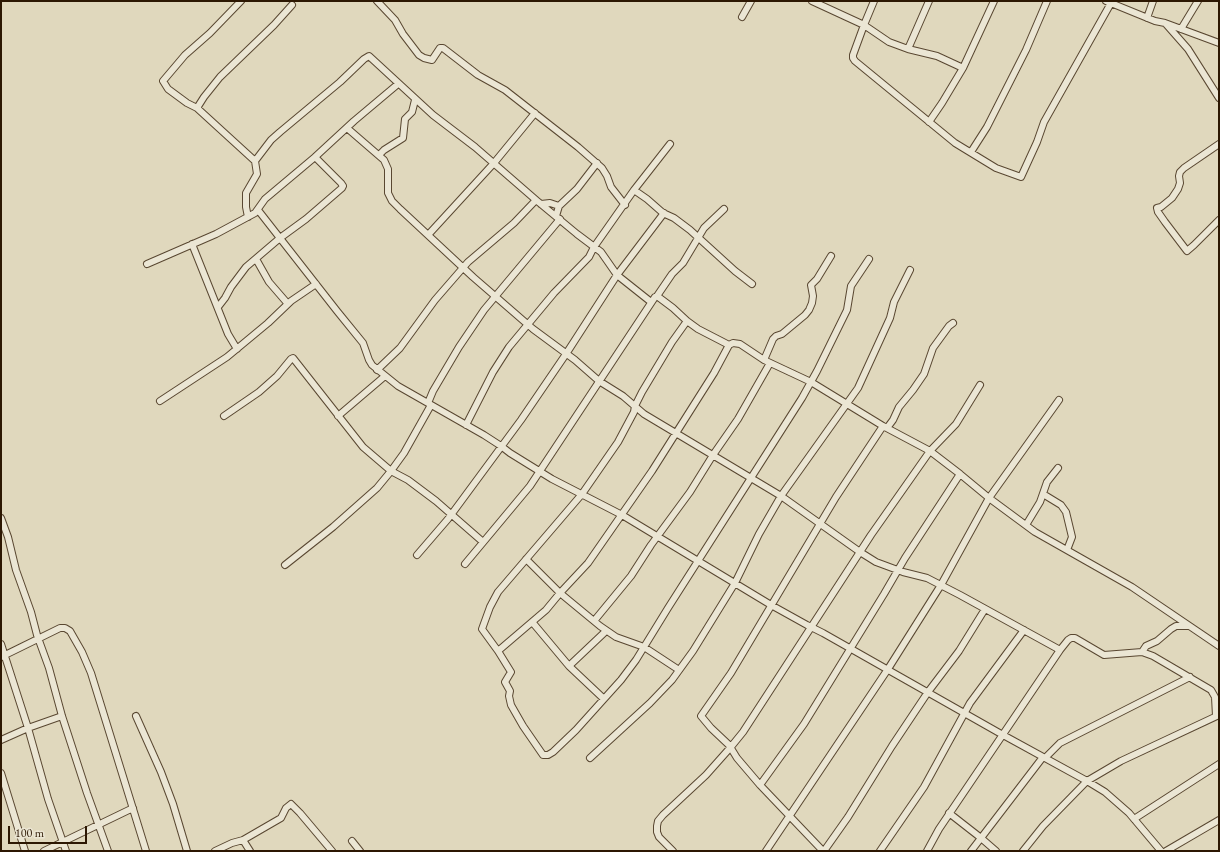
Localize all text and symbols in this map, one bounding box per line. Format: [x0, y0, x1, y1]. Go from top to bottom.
scale bar [10, 818, 89, 844]
text: 100 m [15, 825, 44, 841]

